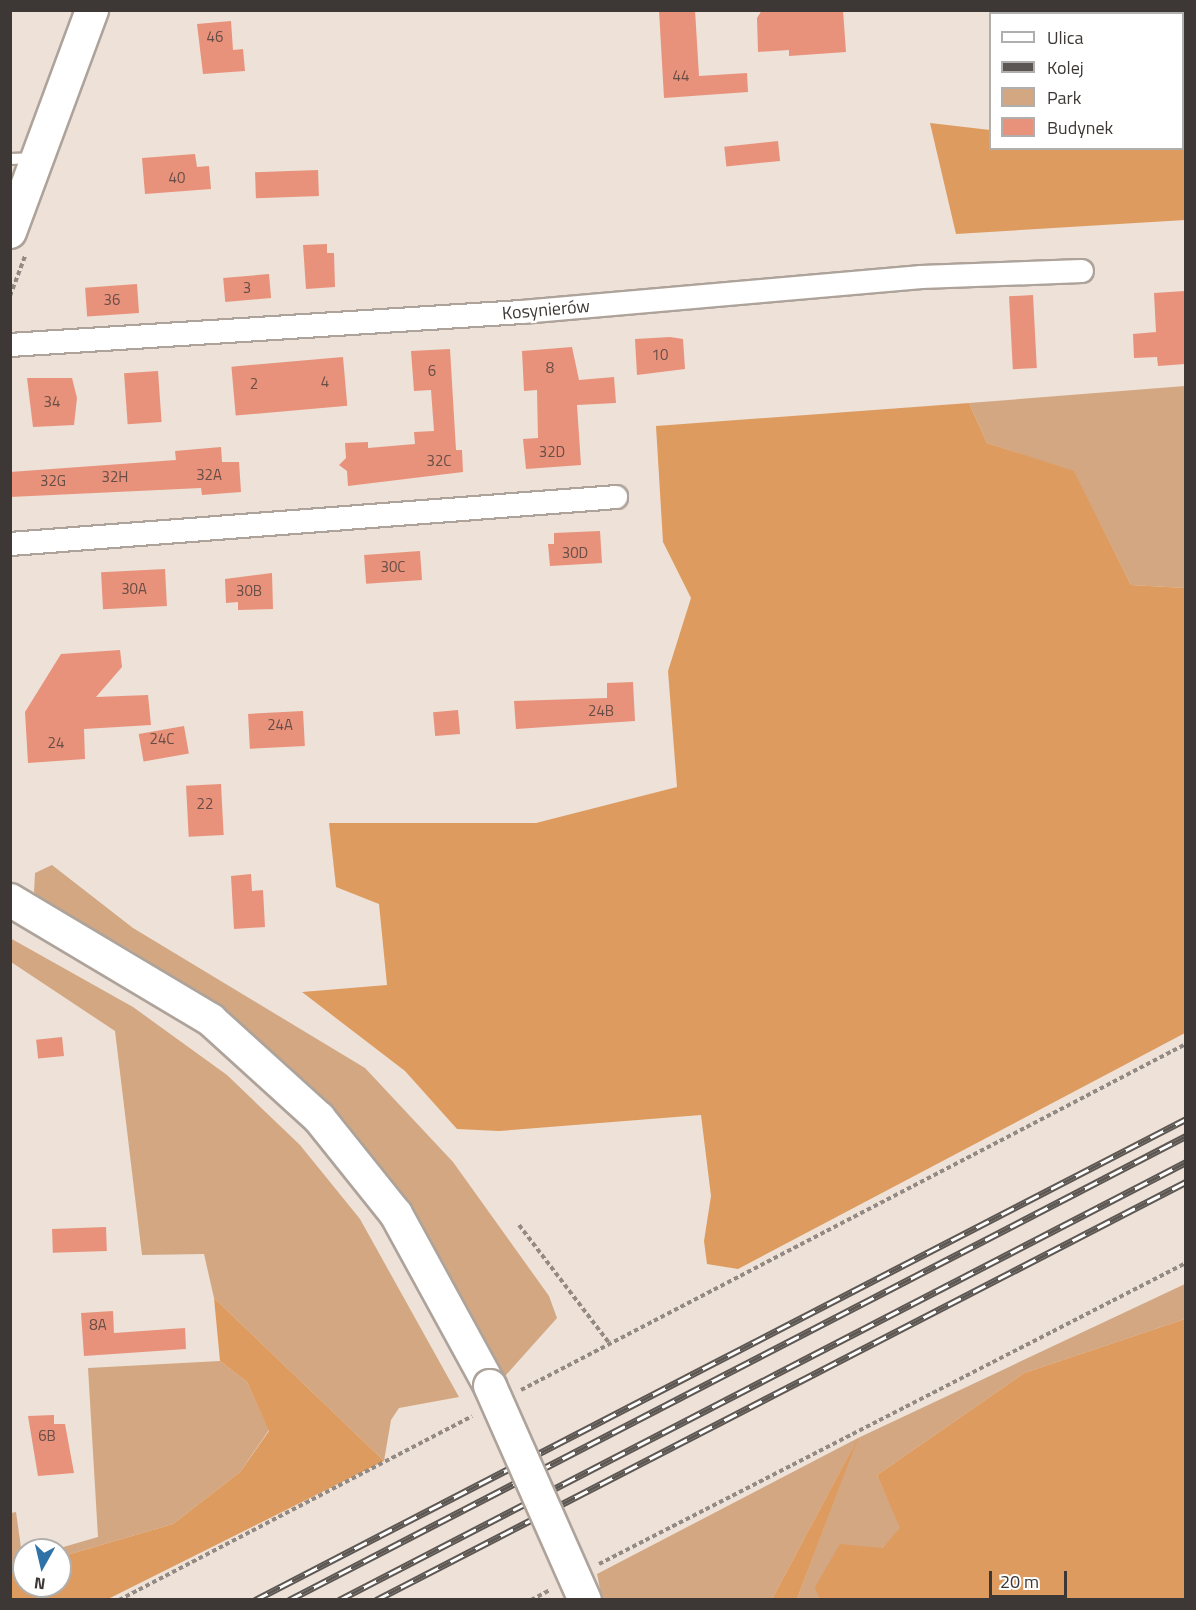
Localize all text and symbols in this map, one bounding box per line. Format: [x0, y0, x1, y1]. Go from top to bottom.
legend [989, 12, 1184, 150]
text: Ulica [1047, 24, 1084, 51]
house number: 46 [207, 28, 223, 46]
text: Kolej [1047, 54, 1084, 81]
house number: 44 [673, 67, 689, 85]
text: Park [1047, 84, 1081, 111]
text: Budynek [1047, 114, 1113, 141]
house number: 40 [169, 169, 185, 187]
house number: 3 [243, 279, 251, 297]
house number: 36 [104, 291, 120, 309]
street label: Kosynierów [501, 295, 591, 325]
house number: 10 [652, 346, 668, 364]
house number: 8 [546, 359, 554, 377]
house number: 6 [428, 362, 436, 380]
house number: 4 [321, 373, 329, 391]
house number: 2 [250, 375, 258, 393]
house number: 34 [44, 393, 60, 411]
house number: 32D [539, 443, 565, 461]
house number: 32C [427, 452, 451, 470]
house number: 32A [196, 466, 222, 484]
house number: 32H [102, 468, 128, 486]
house number: 32G [40, 472, 66, 490]
house number: 30D [562, 544, 588, 562]
house number: 30C [381, 558, 405, 576]
house number: 30A [121, 580, 147, 598]
house number: 30B [236, 582, 262, 600]
house number: 24B [588, 702, 614, 720]
house number: 24A [267, 716, 293, 734]
house number: 24C [150, 730, 174, 748]
house number: 24 [48, 734, 64, 752]
house number: 22 [197, 795, 213, 813]
house number: 8A [89, 1316, 107, 1334]
house number: 6B [38, 1427, 56, 1445]
north arrow [12, 1538, 72, 1598]
scale bar [992, 1559, 1070, 1597]
text: 20 m [1000, 1568, 1039, 1595]
text: N [33, 1571, 47, 1596]

